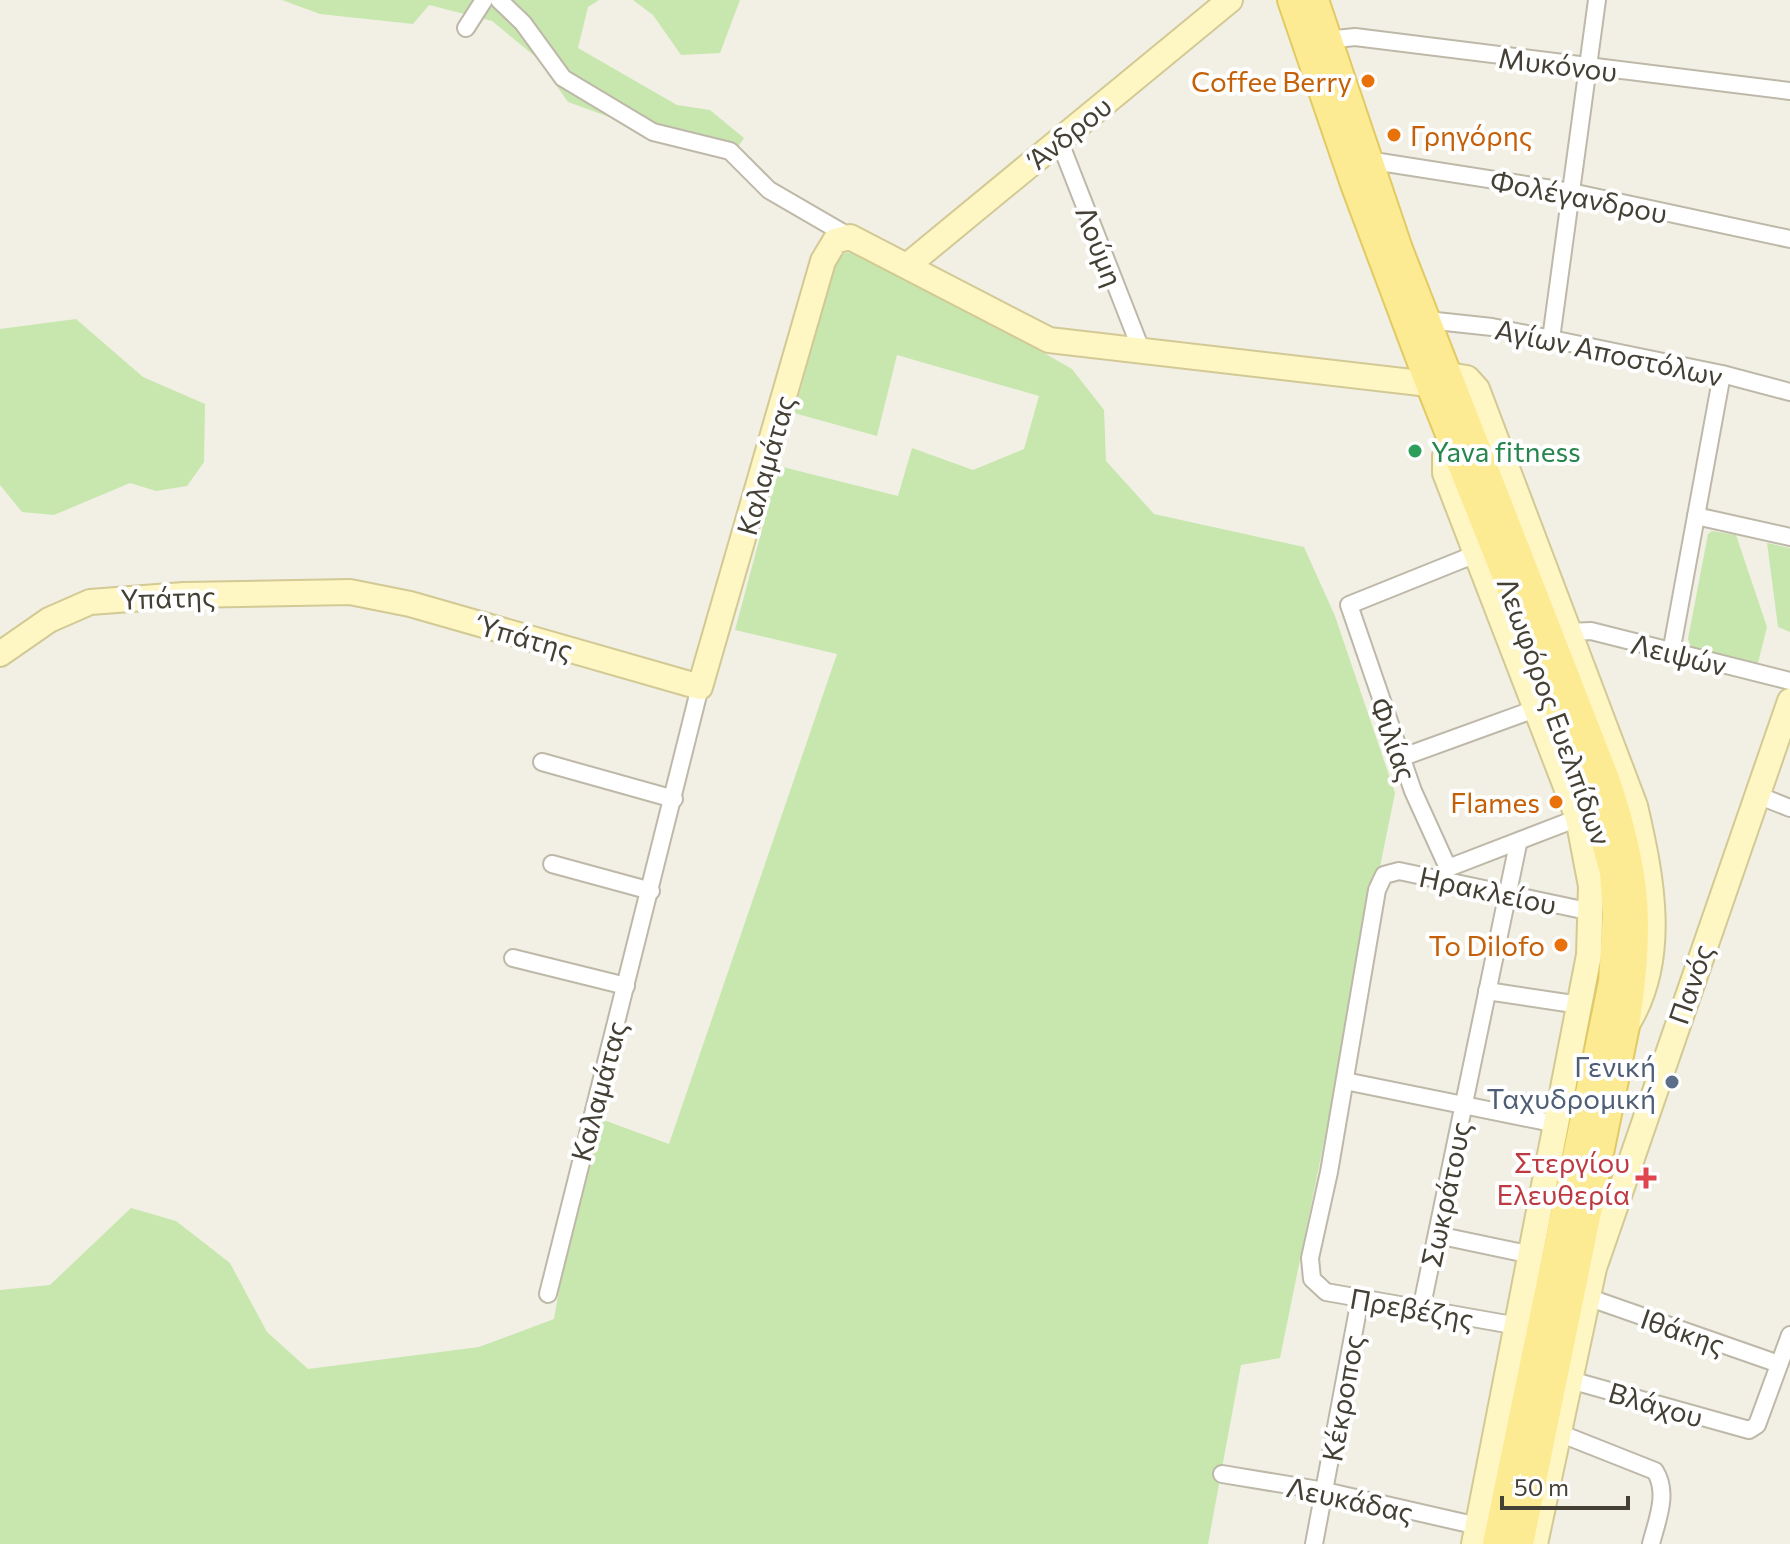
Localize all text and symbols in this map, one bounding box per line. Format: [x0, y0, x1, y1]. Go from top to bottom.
street label: Μυκόνου [1497, 40, 1619, 88]
place label: Coffee Berry [1191, 64, 1352, 98]
marker: Coffee Berry [1359, 72, 1377, 90]
street label: Άνδρου [1020, 88, 1118, 177]
place label: Γρηγόρης [1410, 118, 1533, 152]
marker: Γρηγόρης [1385, 126, 1403, 144]
street label: Φολέγανδρου [1488, 162, 1670, 230]
street label: Λούμη [1069, 201, 1131, 291]
street label: Αγίων Αποστόλων [1492, 311, 1726, 393]
street label: Καλαμάτας [729, 391, 801, 539]
place label: Yava fitness [1431, 434, 1581, 468]
marker: Yava fitness [1406, 442, 1424, 460]
street label: Λεωφόρος Ευελπίδων [1491, 572, 1619, 850]
street label: Υπάτης [120, 578, 216, 616]
street label: Ύπάτης [471, 606, 577, 667]
street label: Λειψών [1628, 626, 1730, 682]
street label: Φιλίας [1363, 693, 1425, 785]
place label: Flames [1450, 785, 1540, 819]
marker: Flames [1547, 793, 1565, 811]
street label: Ηρακλείου [1416, 859, 1560, 921]
place label: To Dilofo [1429, 928, 1545, 962]
marker: To Dilofo [1552, 936, 1570, 954]
street label: Πανός [1661, 940, 1719, 1028]
street label: Καλαμάτας [563, 1017, 633, 1165]
place label: Γενική Ταχυδρομική [1486, 1049, 1656, 1115]
marker: Γενική Ταχυδρομική [1663, 1073, 1681, 1091]
street label: Σωκράτους [1413, 1118, 1477, 1270]
place label: Στεργίου Ελευθερία [1496, 1145, 1630, 1211]
marker: Στεργίου Ελευθερία [1637, 1169, 1655, 1187]
street label: Πρεβέζης [1347, 1280, 1477, 1336]
street label: Ιθάκης [1636, 1301, 1730, 1361]
street label: Κέκροπος [1314, 1332, 1370, 1464]
street label: Βλάχου [1605, 1374, 1707, 1434]
scale bar [1502, 1460, 1628, 1510]
street label: Λευκάδας [1284, 1469, 1416, 1529]
text: 50 m [1514, 1472, 1569, 1501]

